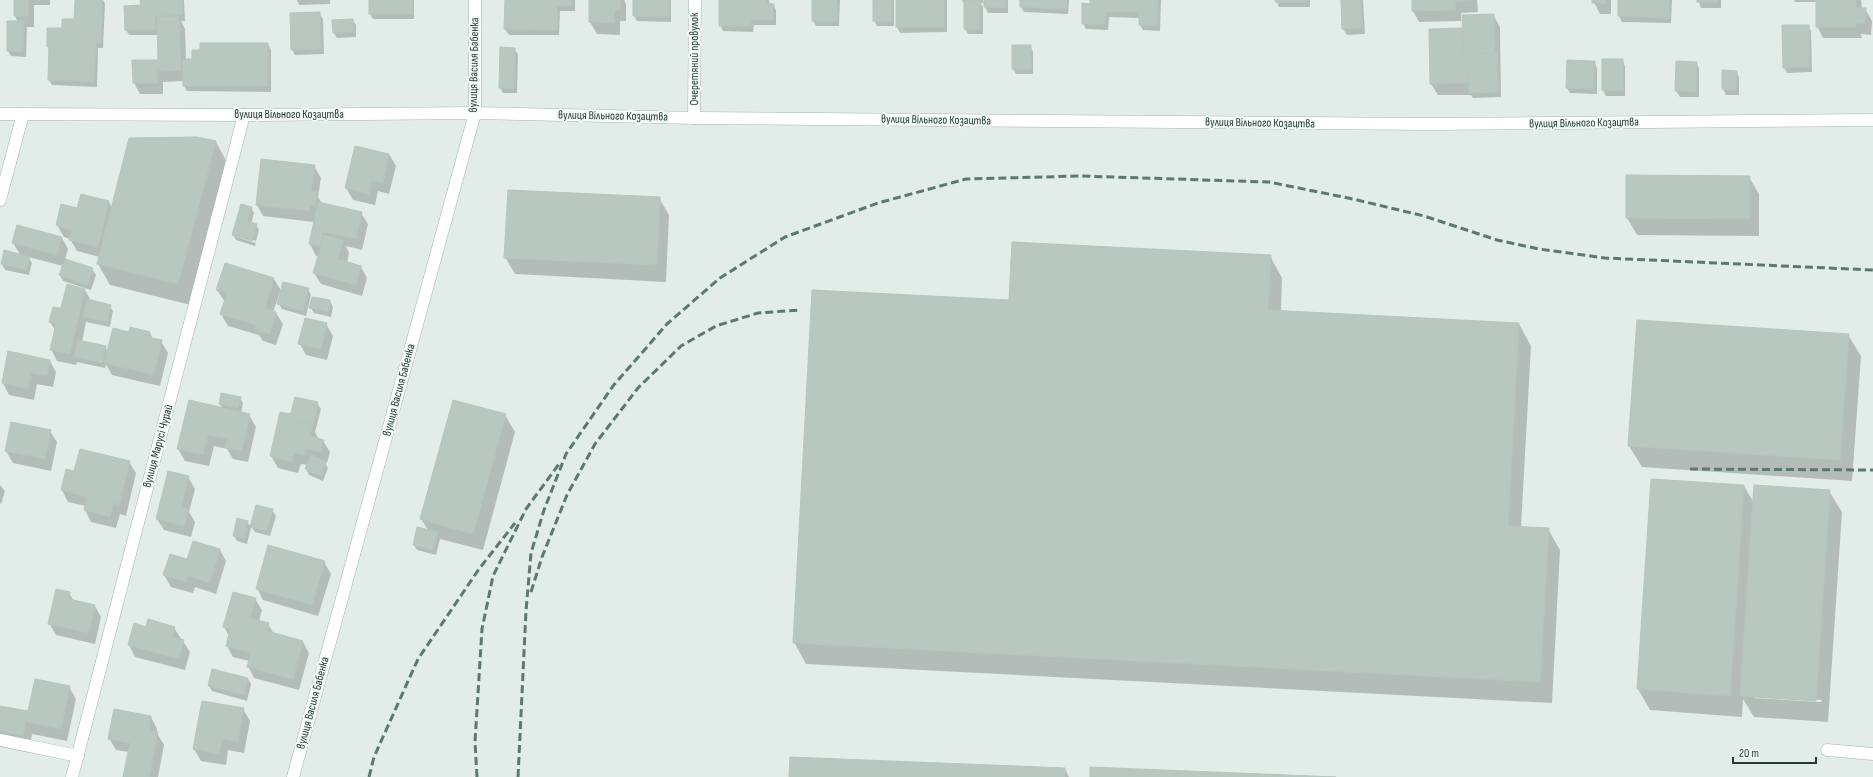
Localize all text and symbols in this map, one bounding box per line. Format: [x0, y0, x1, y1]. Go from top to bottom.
street label: Очеретяний провулок [687, 12, 702, 106]
street label: вулиця Василя Бабенка [466, 17, 482, 113]
street label: вулиця Вільного Козацтва [234, 107, 344, 122]
street label: вулиця Вільного Козацтва [558, 108, 668, 124]
street label: вулиця Вільного Козацтва [881, 112, 991, 128]
street label: вулиця Вільного Козацтва [1205, 115, 1315, 131]
street label: вулиця Вільного Козацтва [1529, 115, 1639, 131]
street label: вулиця Василя Бабенка [379, 342, 419, 438]
street label: вулиця Марусі Чурай [140, 403, 176, 489]
street label: вулиця Василя Бабенка [293, 655, 333, 751]
scale bar [1733, 739, 1816, 765]
text: 20 m [1739, 746, 1759, 761]

